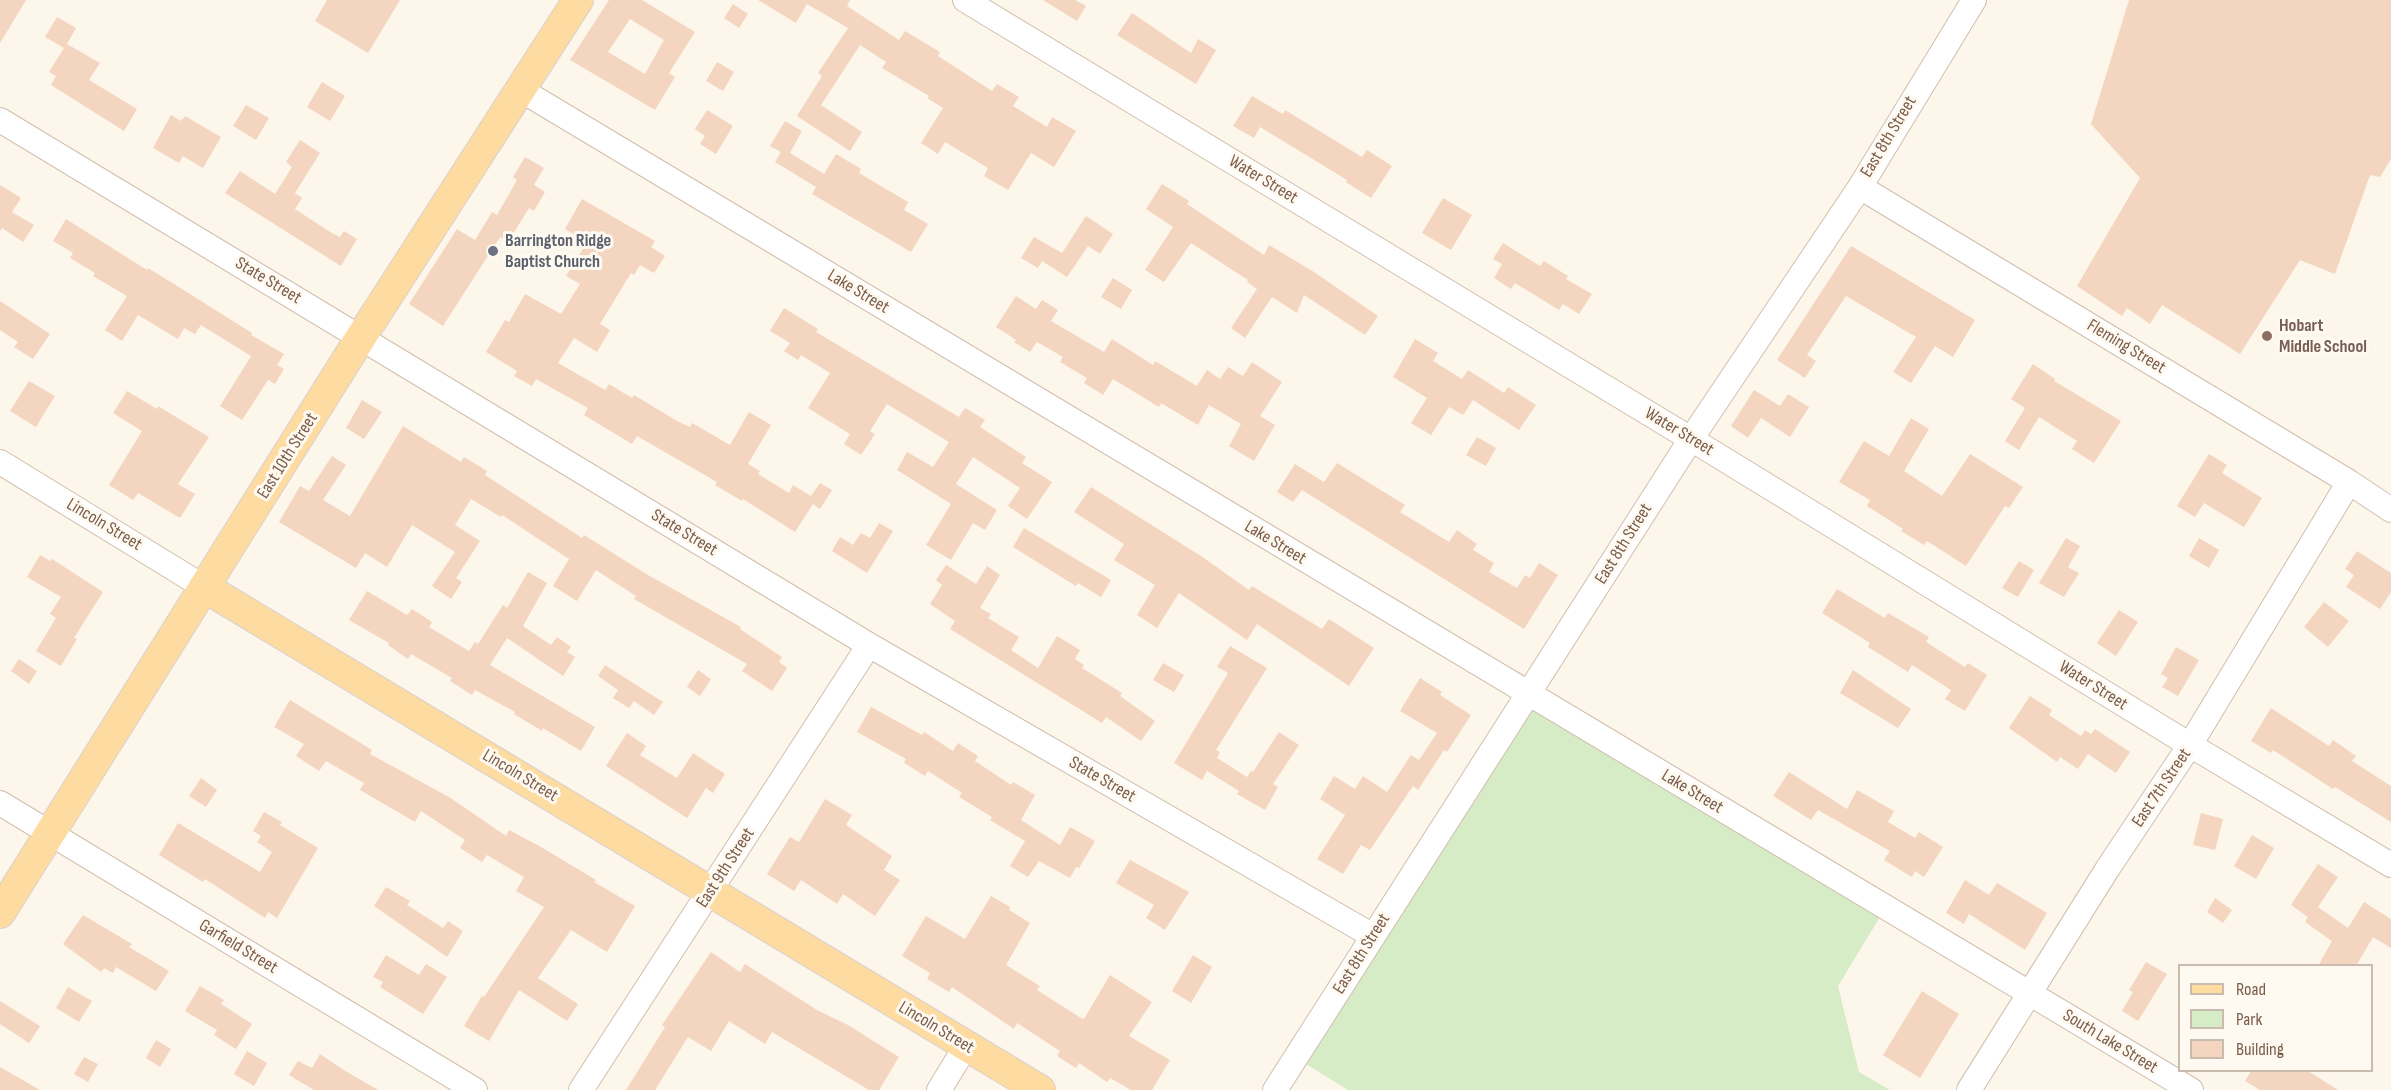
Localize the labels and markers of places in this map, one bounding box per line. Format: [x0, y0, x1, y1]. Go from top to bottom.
place label: Barrington Ridge Baptist Church [505, 230, 611, 272]
marker: Barrington Ridge Baptist Church [486, 244, 500, 258]
place label: Hobart Middle School [2279, 315, 2367, 358]
marker: Hobart Middle School [2260, 329, 2274, 343]

